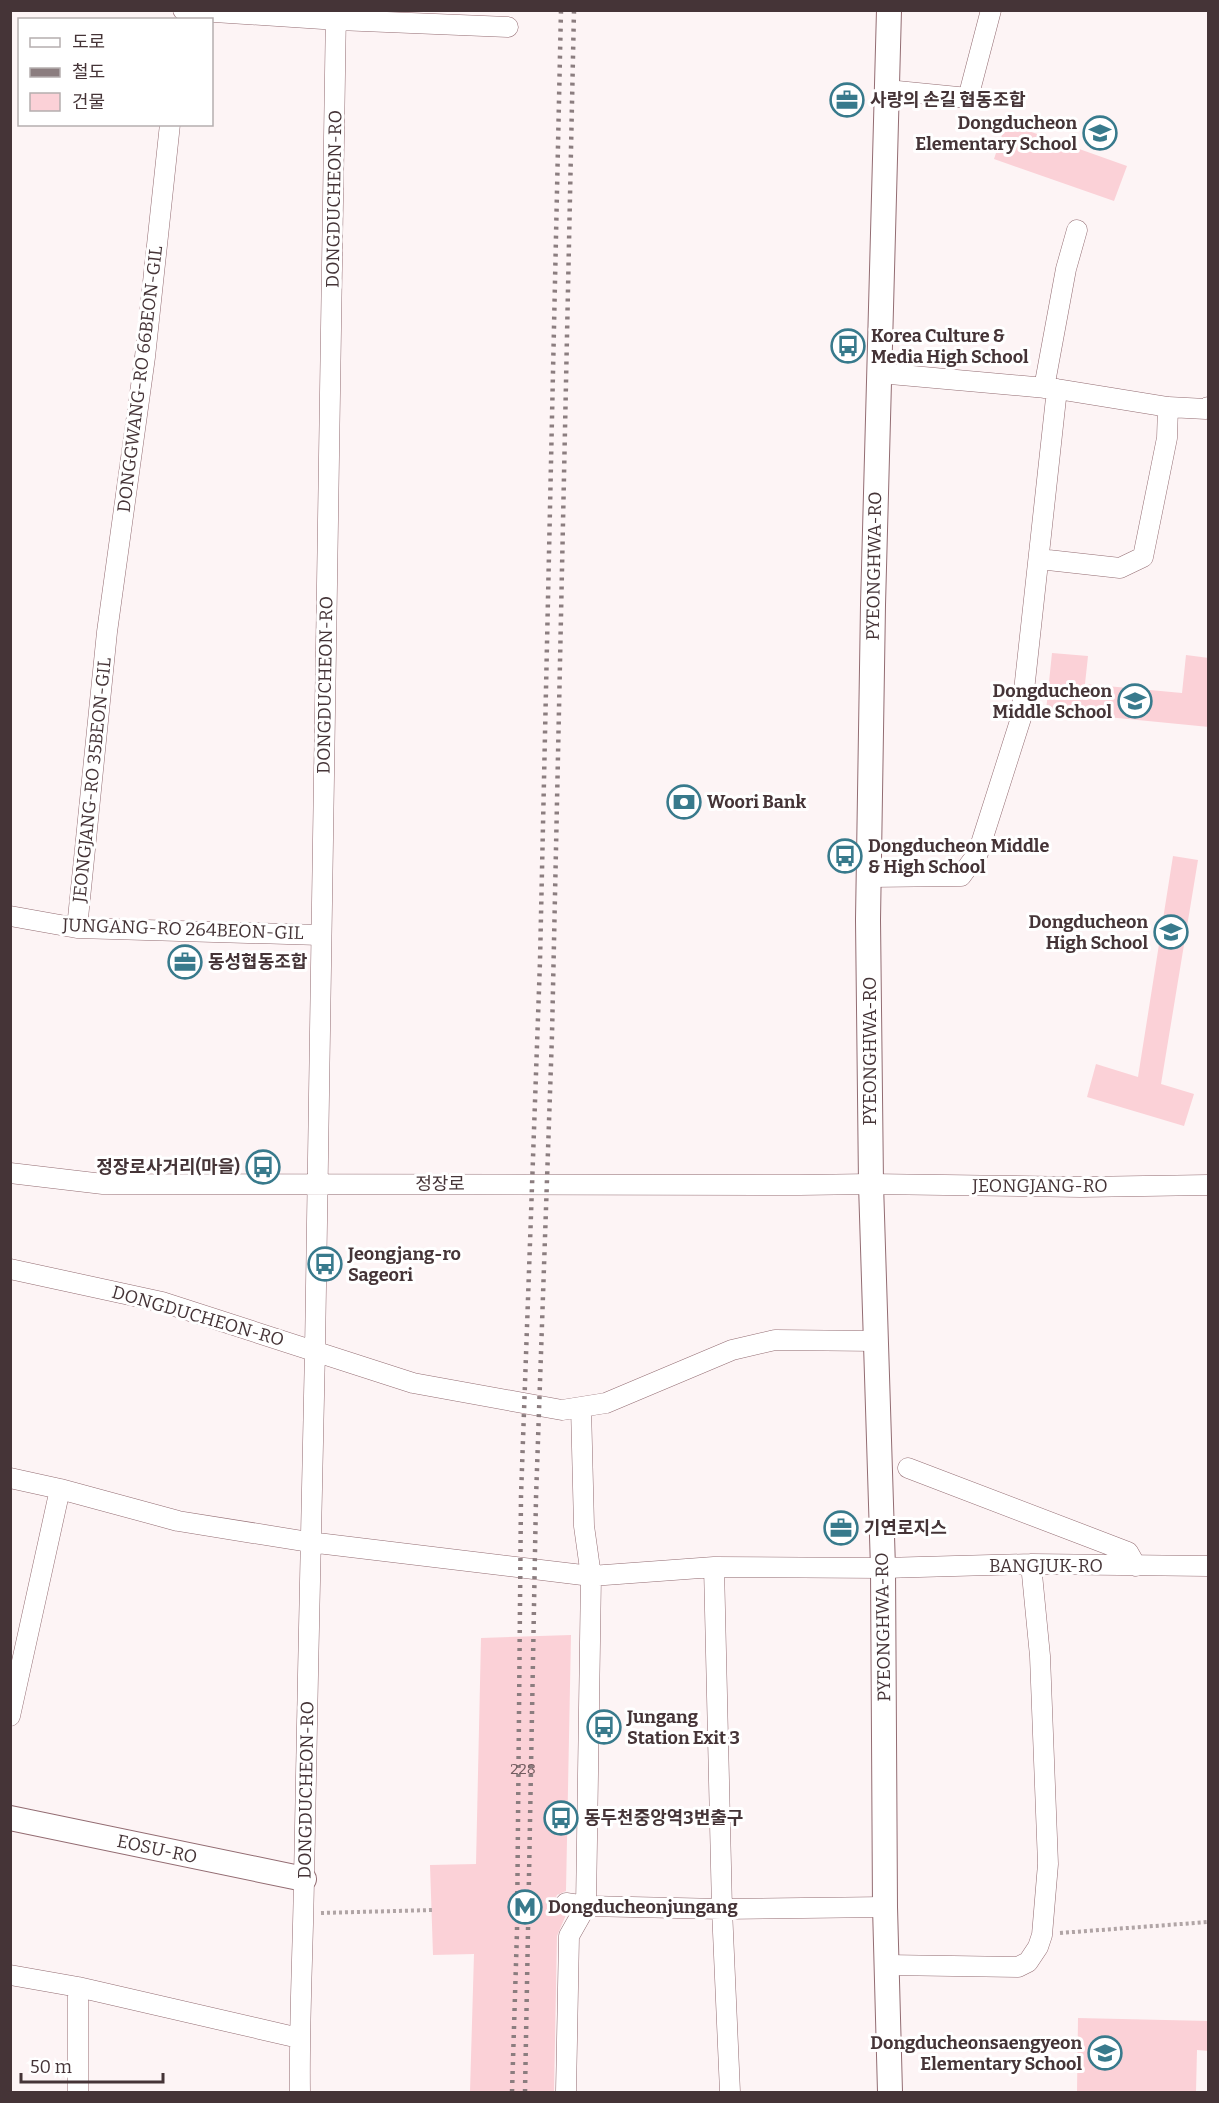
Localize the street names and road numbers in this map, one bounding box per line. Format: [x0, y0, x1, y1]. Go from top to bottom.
street label: DONGDUCHEON-RO [321, 110, 347, 288]
street label: DONGGWANG-RO 66BEON-GIL [113, 244, 167, 513]
street label: PYEONGHWA-RO [862, 491, 886, 641]
street label: DONGDUCHEON-RO [312, 596, 338, 774]
street label: JEONGJANG-RO 35BEON-GIL [68, 656, 116, 905]
street label: JUNGANG-RO 264BEON-GIL [61, 914, 304, 944]
street label: PYEONGHWA-RO [859, 976, 881, 1126]
street label: 정장로 [415, 1173, 465, 1195]
street label: JEONGJANG-RO [971, 1175, 1108, 1197]
street label: DONGDUCHEON-RO [109, 1281, 287, 1351]
street label: PYEONGHWA-RO [871, 1552, 895, 1702]
street label: BANGJUK-RO [989, 1555, 1103, 1577]
street label: DONGDUCHEON-RO [293, 1701, 319, 1879]
street label: EOSU-RO [115, 1830, 199, 1868]

